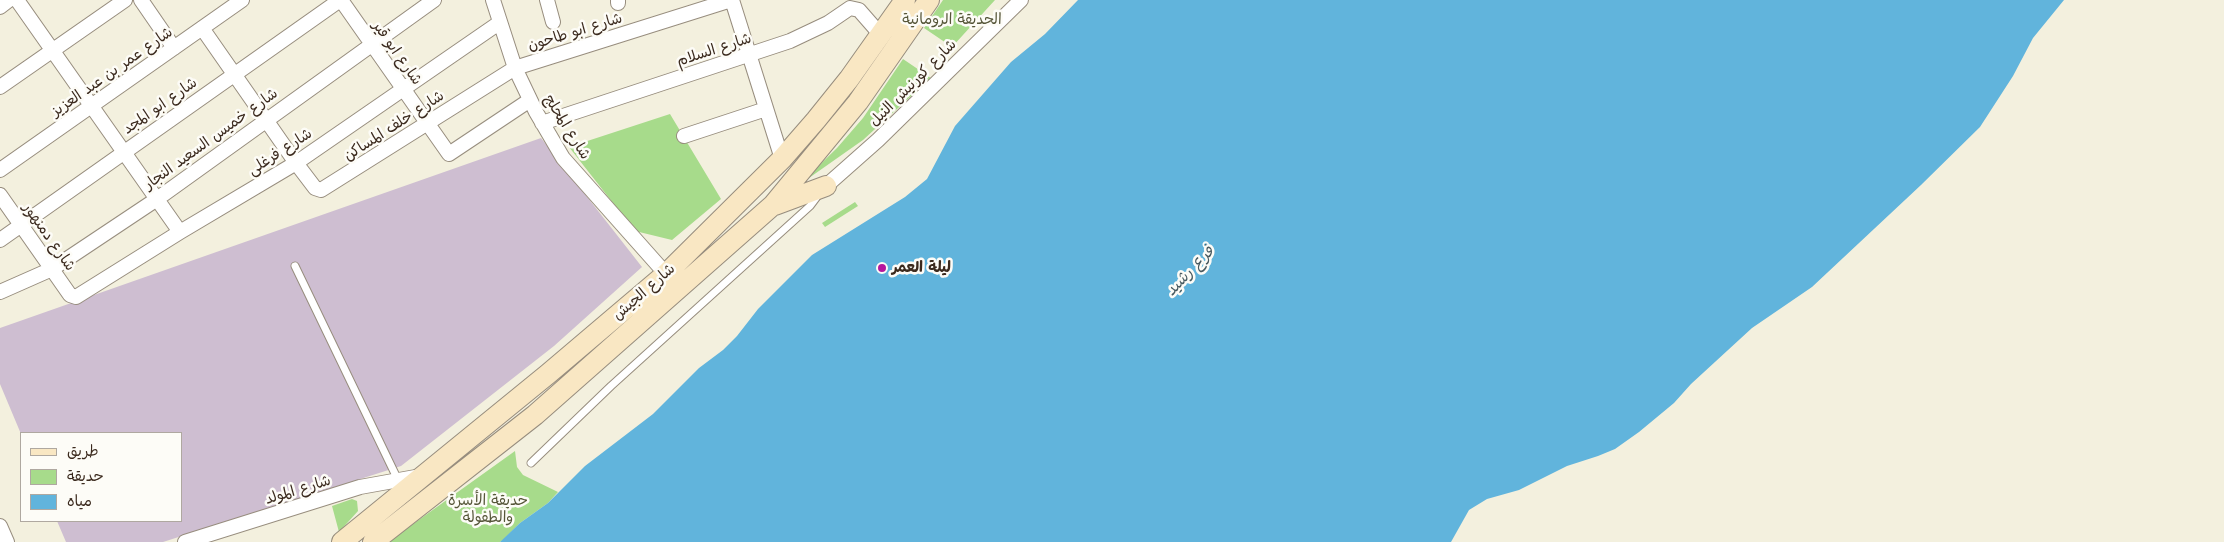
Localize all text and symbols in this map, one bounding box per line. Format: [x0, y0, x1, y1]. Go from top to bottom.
street label: شارع ابو طاحون [526, 9, 624, 55]
park label: الحديقة الرومانية [902, 11, 1002, 29]
street label: شارع ابو قير [368, 17, 426, 89]
street label: شارع عمر بن عبد العزيز [48, 23, 176, 121]
street label: شارع السلام [674, 29, 754, 71]
street label: شارع كورنيش النيل [866, 36, 960, 130]
street label: شارع ابو المجد [119, 74, 201, 138]
street label: شارع خميس السعيد النجار [141, 84, 281, 194]
street label: شارع خلف المساكن [340, 87, 448, 165]
street label: شارع المحلج [540, 91, 594, 163]
street label: شارع فرغلى [244, 125, 316, 179]
street label: شارع دمنهور [19, 199, 79, 275]
water label: فرع رشيد [1162, 242, 1218, 300]
place label: ليلة العمر [892, 259, 951, 277]
street label: شارع الجيش [609, 260, 679, 324]
marker: ليلة العمر [876, 262, 888, 274]
legend [20, 432, 182, 522]
text: طريق [67, 442, 99, 460]
text: حديقة [67, 467, 104, 485]
street label: شارع المولد [263, 471, 333, 509]
text: مياه [67, 492, 92, 510]
park label: حديقة الأسرة والطفولة [448, 492, 528, 527]

